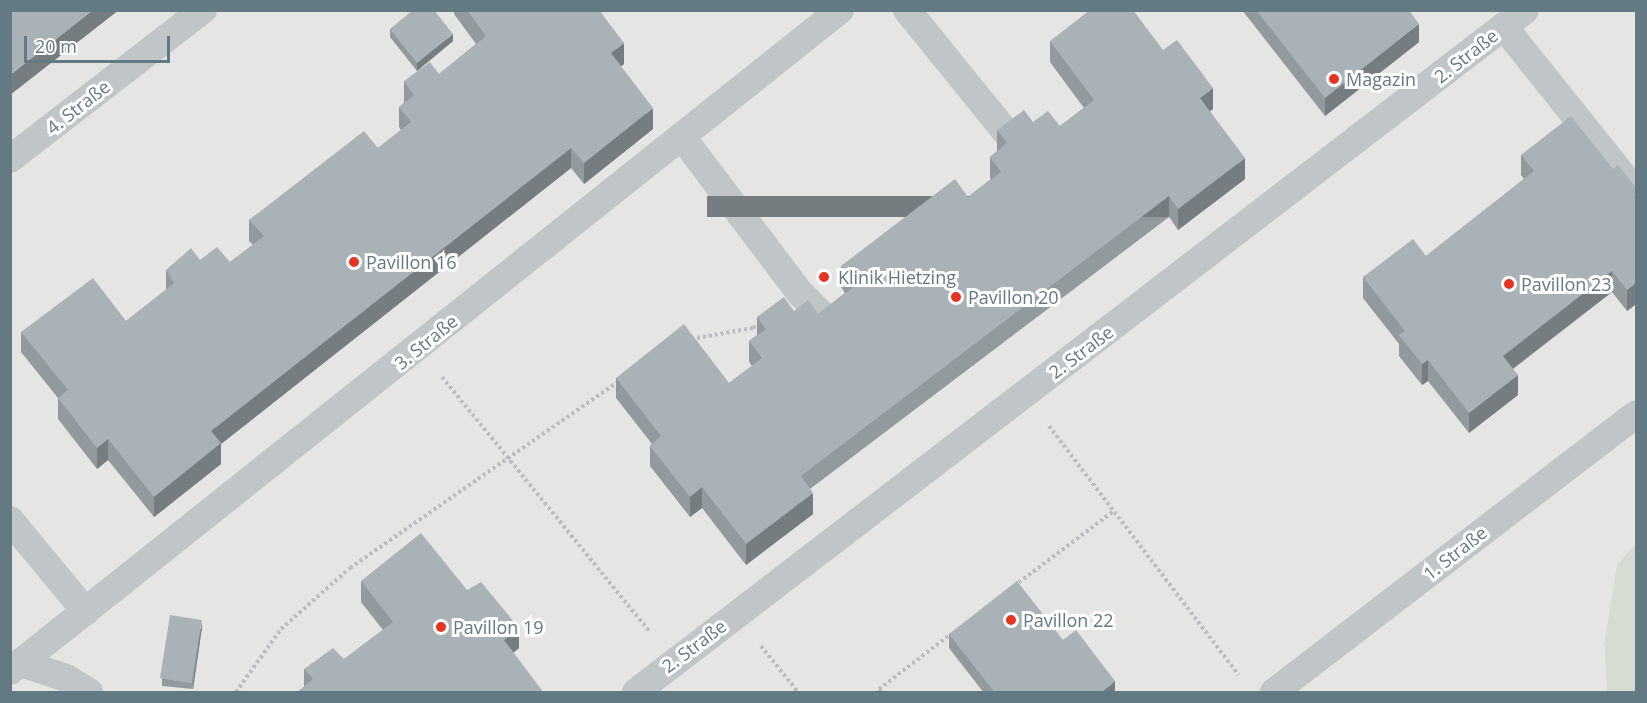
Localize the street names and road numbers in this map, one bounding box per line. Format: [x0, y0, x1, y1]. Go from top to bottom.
street label: 2. Straße [1430, 25, 1502, 87]
street label: 4. Straße [42, 76, 114, 138]
street label: 3. Straße [390, 310, 462, 374]
street label: 2. Straße [1045, 321, 1117, 383]
street label: 1. Straße [1419, 522, 1491, 584]
street label: 2. Straße [658, 615, 730, 677]

